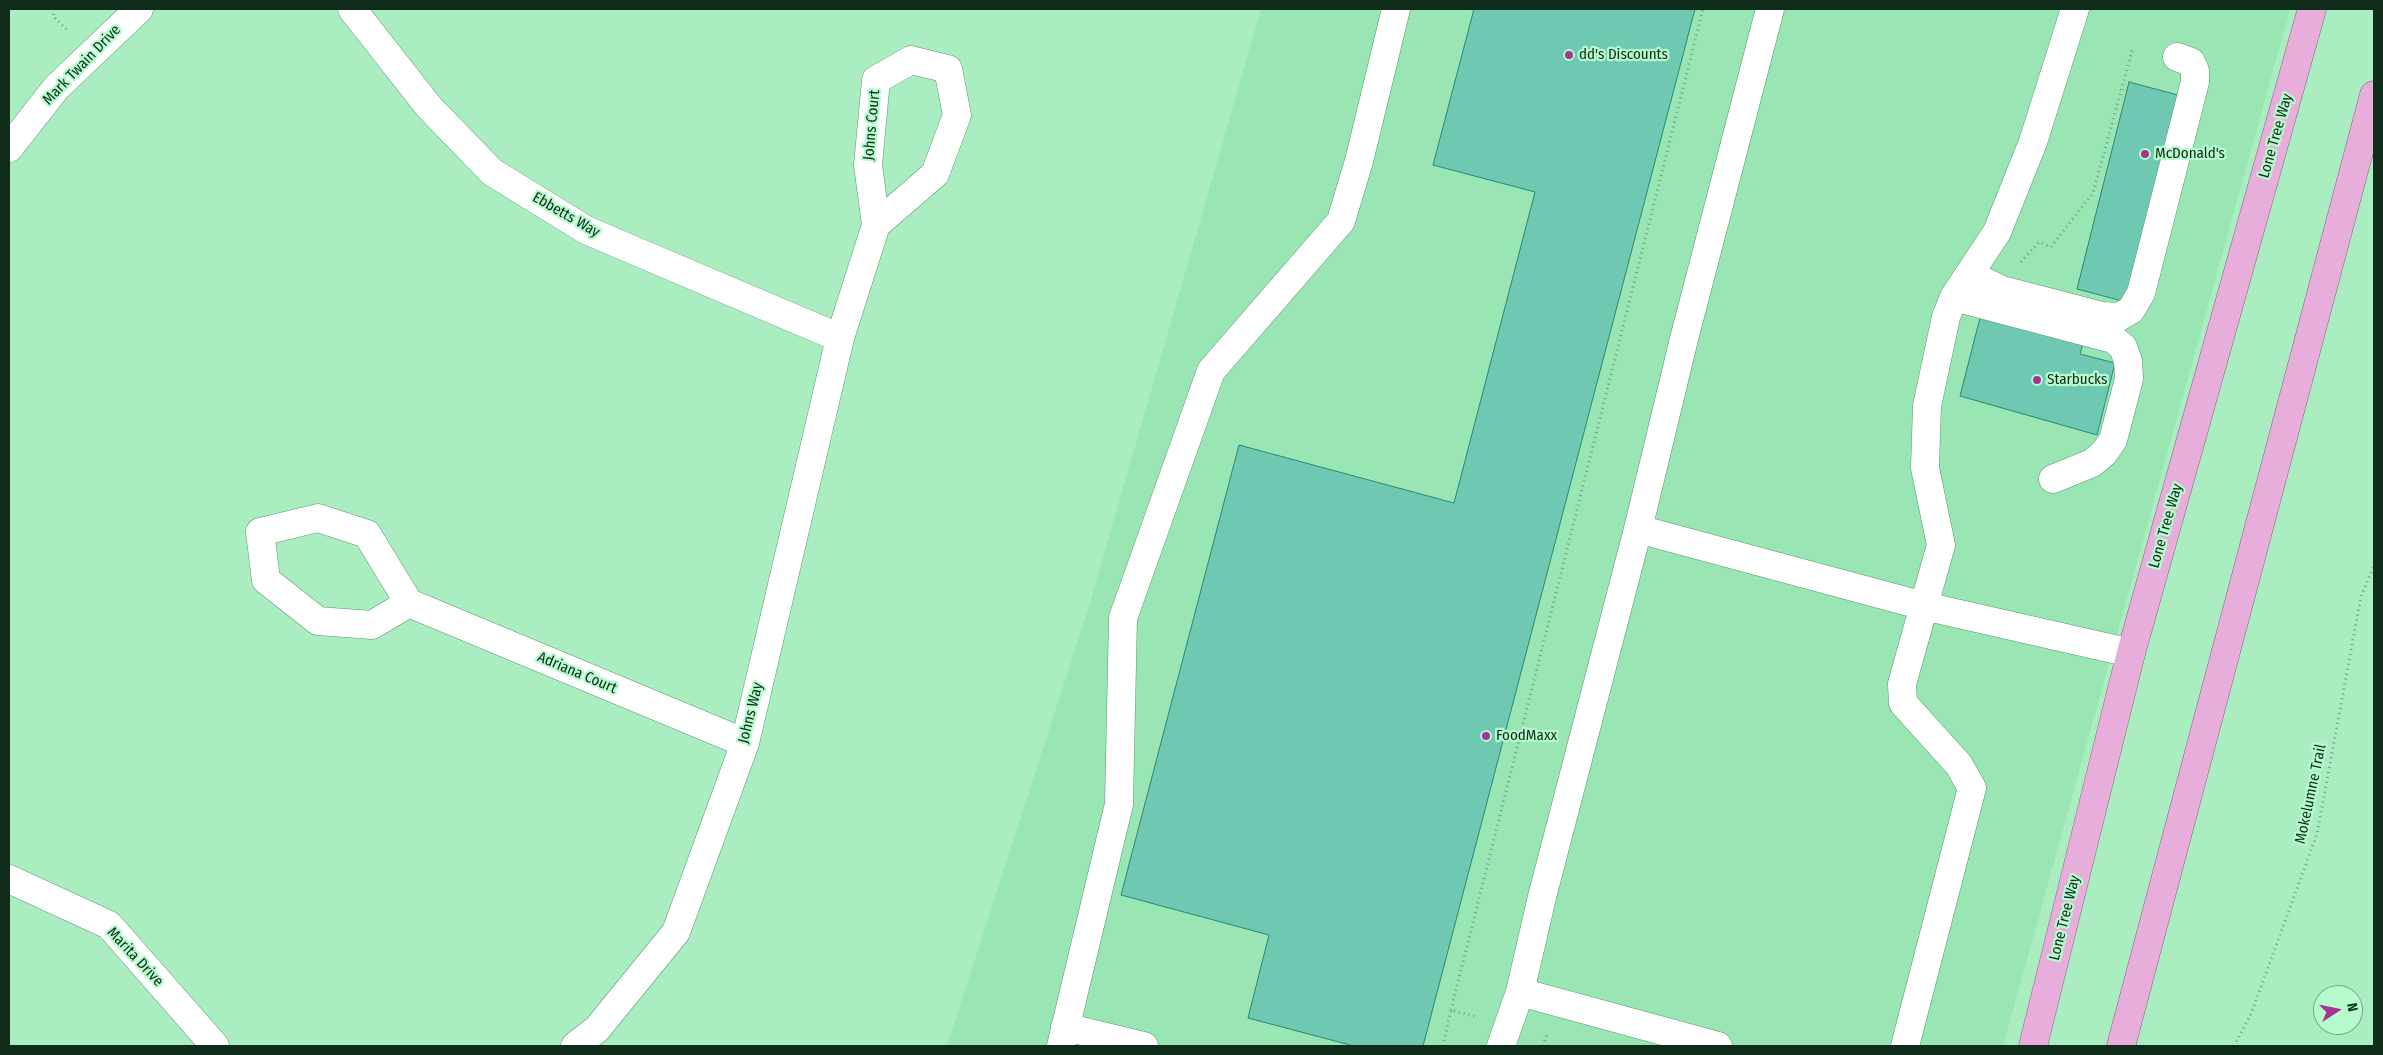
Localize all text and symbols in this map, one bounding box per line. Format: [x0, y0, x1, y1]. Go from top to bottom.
street label: Mark Twain Drive [39, 21, 125, 109]
place label: dd's Discounts [1579, 46, 1668, 64]
marker: dd's Discounts [1563, 49, 1575, 61]
street label: Johns Court [860, 89, 884, 161]
street label: Lone Tree Way [2255, 92, 2297, 180]
place label: McDonald's [2155, 145, 2225, 163]
marker: McDonald's [2139, 148, 2151, 160]
street label: Ebbetts Way [529, 189, 603, 241]
place label: Starbucks [2047, 371, 2107, 389]
marker: Starbucks [2031, 374, 2043, 386]
street label: Lone Tree Way [2145, 482, 2187, 570]
street label: Adriana Court [535, 648, 619, 698]
street label: Johns Way [735, 681, 767, 745]
place label: FoodMaxx [1496, 727, 1557, 745]
marker: FoodMaxx [1480, 730, 1492, 742]
street label: Mokelumne Trail [2292, 743, 2330, 845]
street label: Lone Tree Way [2046, 873, 2084, 963]
street label: Marita Drive [103, 924, 167, 990]
north arrow [2313, 985, 2363, 1035]
text: N [2343, 1001, 2361, 1013]

